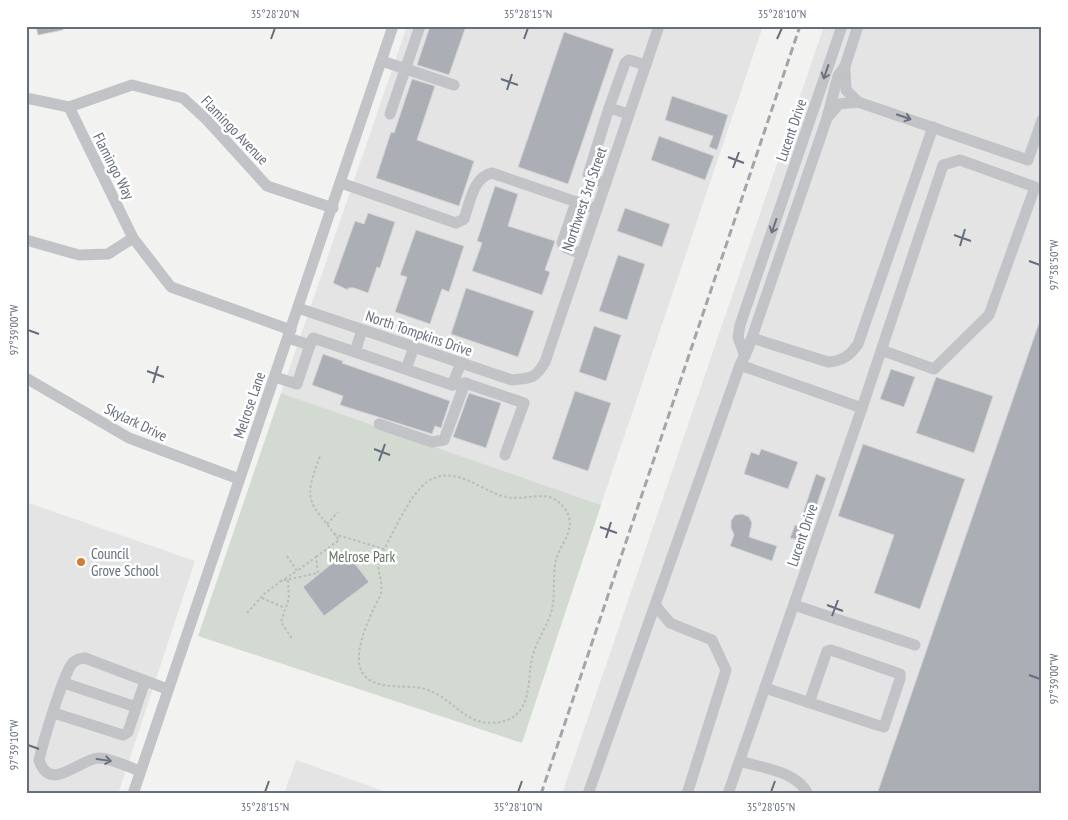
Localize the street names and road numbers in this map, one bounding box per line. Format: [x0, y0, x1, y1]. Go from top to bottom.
street label: Flamingo Avenue [197, 91, 273, 169]
street label: Lucent Drive [771, 96, 811, 164]
street label: Flamingo Way [89, 129, 139, 203]
street label: Northwest 3rd Street [557, 145, 611, 253]
street label: North Tompkins Drive [363, 306, 475, 360]
street label: Melrose Lane [229, 369, 269, 441]
street label: Skylark Drive [102, 399, 170, 445]
street label: Lucent Drive [782, 501, 822, 569]

